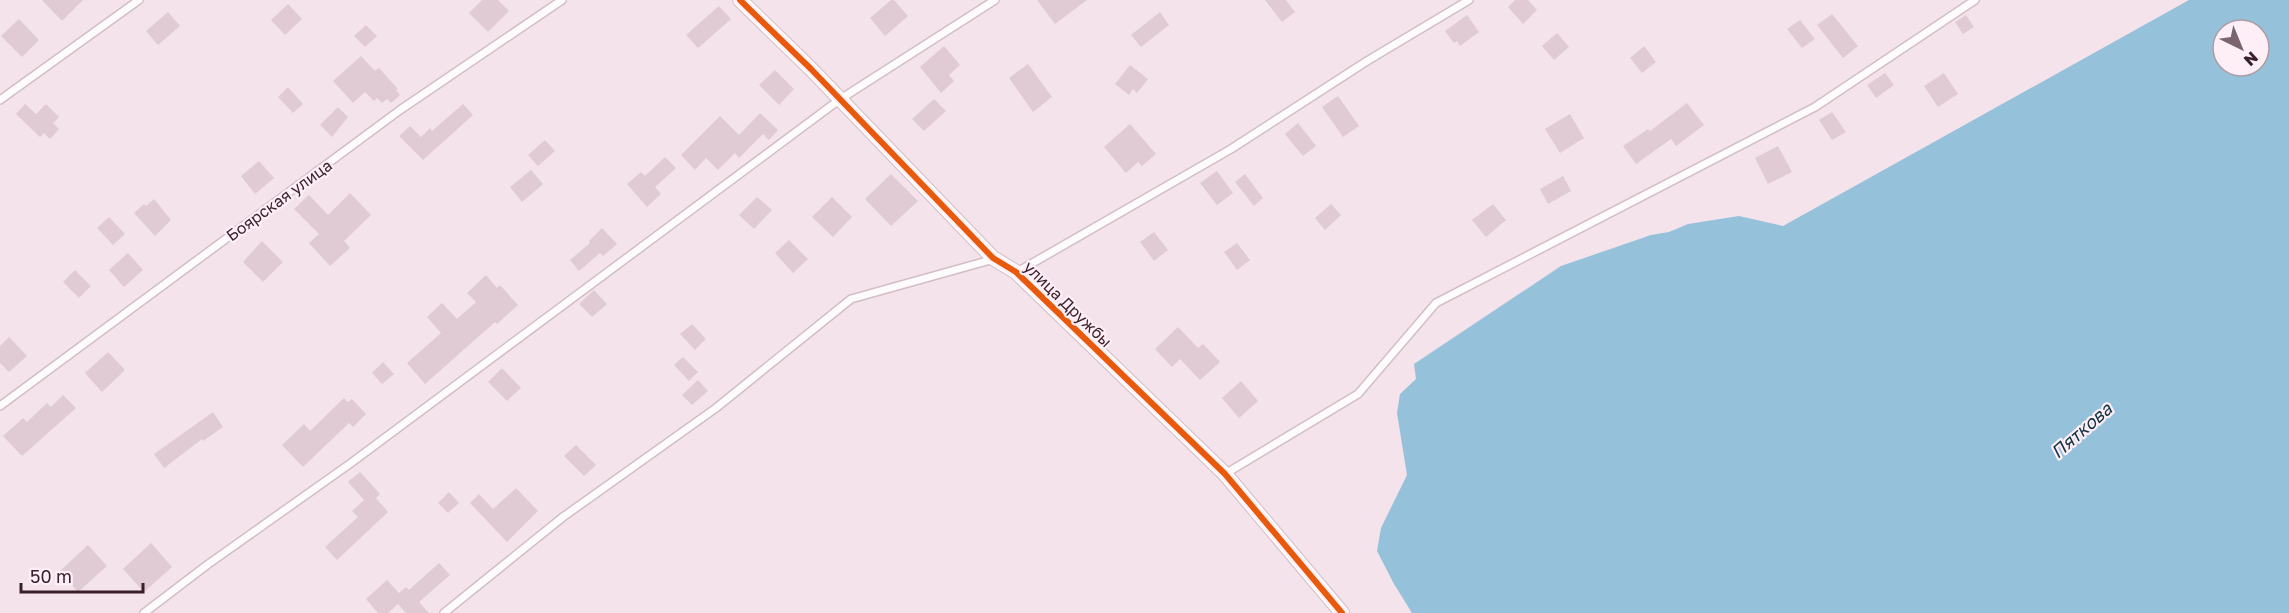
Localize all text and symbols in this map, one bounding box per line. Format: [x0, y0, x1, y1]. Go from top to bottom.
north arrow [2211, 18, 2271, 78]
text: N [2240, 48, 2263, 70]
street label: Боярская улица [222, 155, 336, 245]
street label: улица Дружбы [1020, 257, 1116, 351]
water label: Пяткова [2046, 397, 2117, 462]
scale bar [21, 556, 142, 594]
text: 50 m [30, 565, 72, 587]

